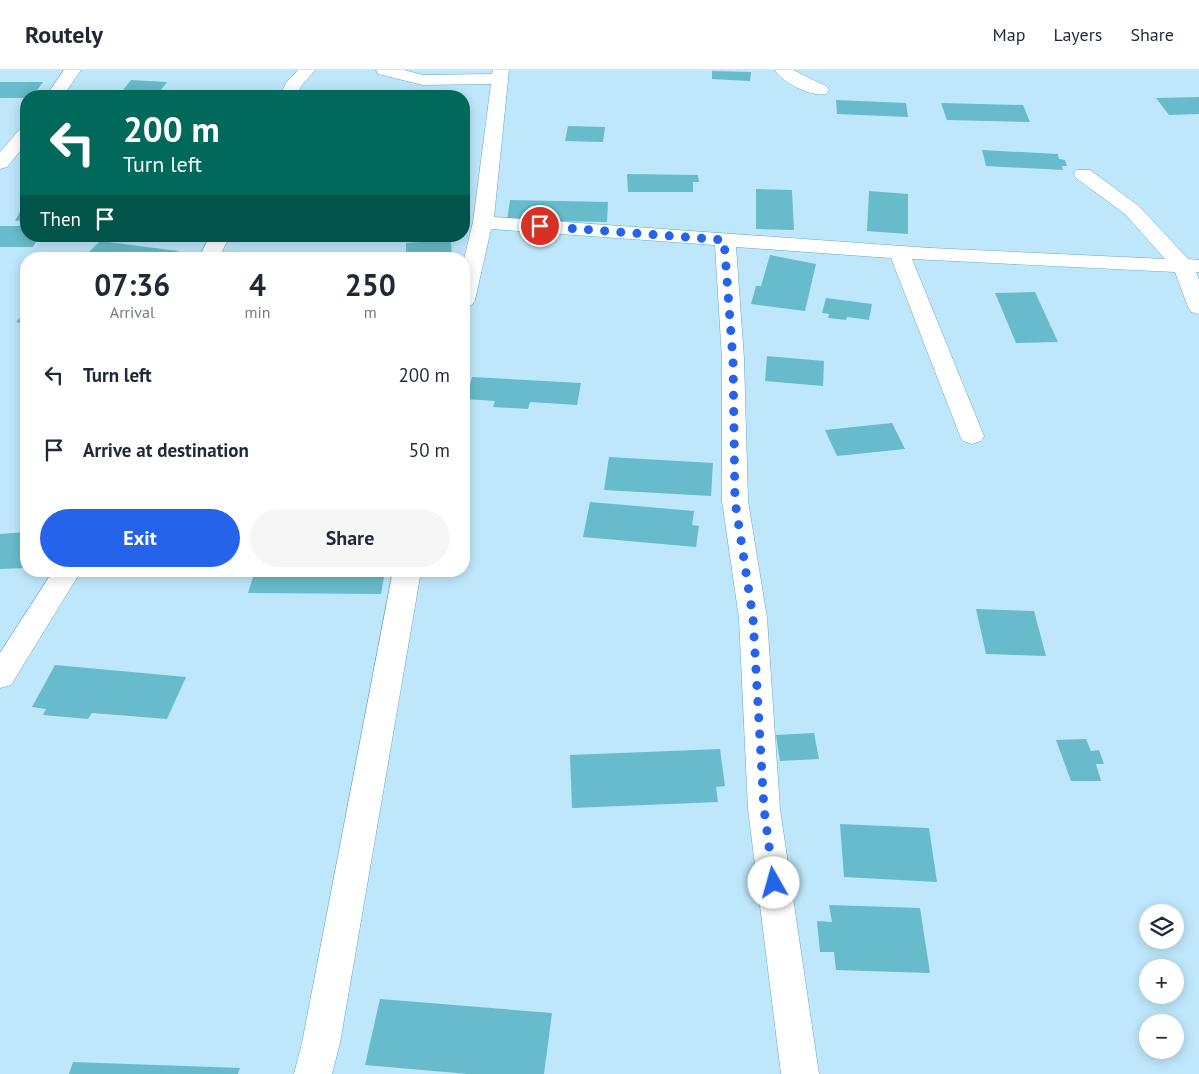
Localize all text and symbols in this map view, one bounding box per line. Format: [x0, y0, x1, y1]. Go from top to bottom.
text: Routely [25, 19, 103, 50]
text: Map [993, 23, 1025, 46]
text: Layers [1053, 23, 1102, 46]
text: Share [1130, 23, 1174, 46]
text: 200 m [123, 106, 220, 152]
icon: left [40, 110, 105, 175]
text: Turn left [123, 150, 202, 178]
icon: arrive [91, 205, 119, 233]
pin [519, 205, 561, 247]
text: Then [40, 207, 81, 231]
icon: arrive [526, 212, 554, 240]
text: 07:36 [94, 265, 170, 304]
text: 4 [249, 265, 266, 304]
text: 250 [345, 265, 396, 304]
text: Arrival [110, 302, 155, 322]
text: min [245, 302, 271, 322]
text: m [364, 302, 377, 322]
icon: left [40, 361, 68, 389]
text: Turn left [83, 363, 152, 387]
text: 200 m [398, 363, 450, 387]
icon: arrive [40, 436, 68, 464]
text: Arrive at destination [83, 438, 249, 462]
text: 50 m [409, 438, 450, 462]
button: Exit [40, 509, 240, 567]
button: Share [250, 509, 450, 567]
position arrow [747, 856, 799, 908]
map controls [1139, 904, 1184, 1059]
button: layers [1139, 904, 1184, 949]
button: + [1139, 959, 1184, 1004]
button: − [1139, 1014, 1184, 1059]

